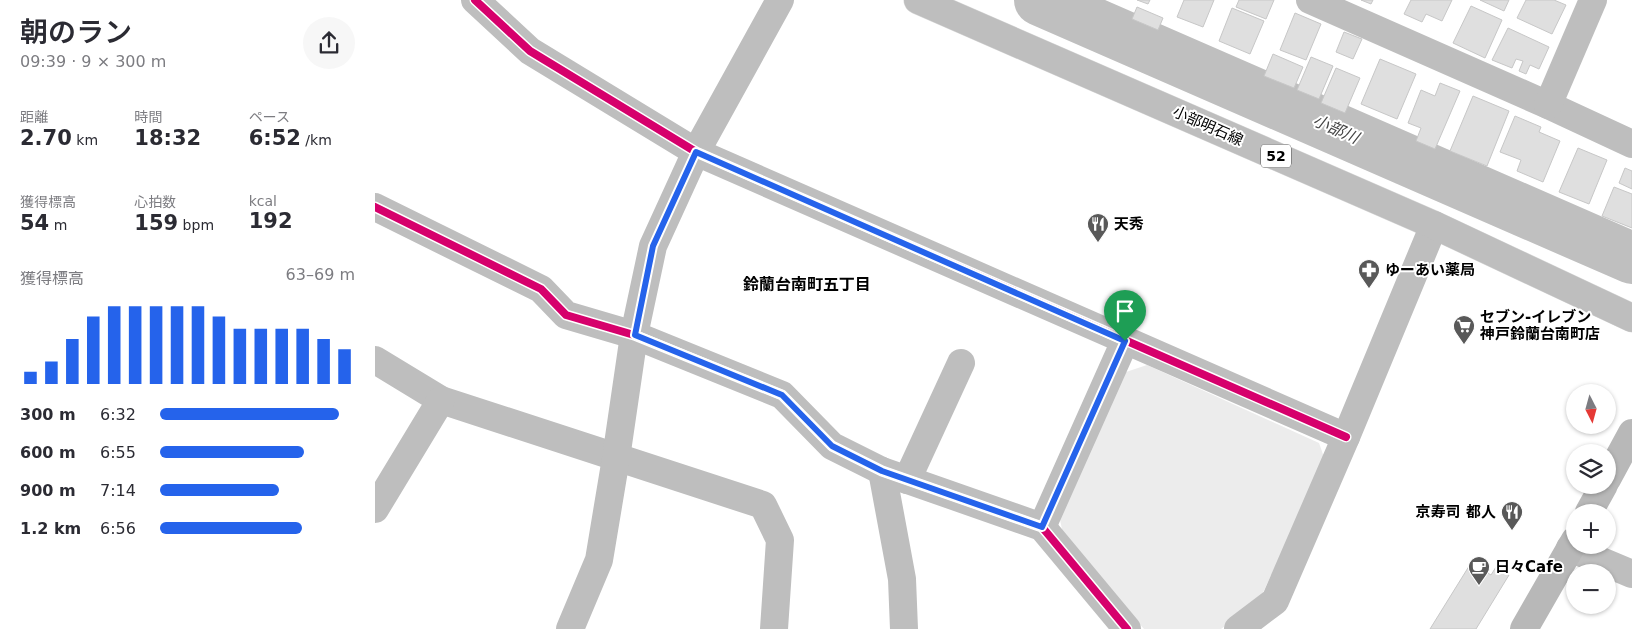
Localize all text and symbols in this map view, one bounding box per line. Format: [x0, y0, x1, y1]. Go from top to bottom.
text: 朝のラン [20, 16, 132, 49]
button: share [303, 17, 355, 69]
text: 09:39 · 9 × 300 m [20, 52, 166, 71]
street label: 小部明石線 [1170, 103, 1246, 149]
text: 距離 [20, 109, 48, 125]
text: 時間 [134, 109, 162, 125]
text: ペース [249, 109, 290, 125]
water label: 小部川 [1310, 111, 1364, 148]
text: 2.70 [20, 126, 72, 150]
text: 18:32 [134, 126, 201, 150]
text: 6:52 [249, 126, 301, 150]
text: km [72, 132, 98, 148]
text: /km [301, 132, 332, 148]
road number: 52 [1261, 144, 1291, 168]
text: kcal [249, 193, 277, 209]
text: 獲得標高 [20, 194, 76, 210]
text: 心拍数 [134, 194, 176, 210]
text: 192 [249, 209, 293, 233]
text: 54 [20, 211, 49, 235]
text: 159 [134, 211, 178, 235]
restaurant icon: 天秀 [1086, 212, 1110, 243]
place label: 天秀 [1114, 215, 1144, 233]
text: m [49, 217, 67, 233]
text: bpm [178, 217, 214, 233]
pharmacy icon: ゆーあい薬局 [1357, 258, 1381, 289]
place label: ゆーあい薬局 [1385, 261, 1475, 279]
text: 63–69 m [286, 265, 355, 284]
text: 獲得標高 [20, 269, 84, 288]
district label: 鈴蘭台南町五丁目 [743, 275, 871, 294]
pin [1104, 290, 1146, 341]
icon: arrive [1111, 297, 1139, 325]
place label: セブン-イレブン 神戸鈴蘭台南町店 [1479, 308, 1600, 343]
supermarket icon: セブン-イレブン 神戸鈴蘭台南町店 [1452, 314, 1476, 345]
north arrow [1566, 384, 1616, 434]
map controls [1566, 384, 1616, 614]
text: 300 m [20, 405, 76, 424]
text: 6:32 [100, 405, 136, 424]
text: 600 m [20, 443, 76, 462]
text: 6:55 [100, 443, 136, 462]
button: layers [1566, 444, 1616, 494]
text: 900 m [20, 481, 76, 500]
text: 7:14 [100, 481, 136, 500]
restaurant icon: 京寿司 都人 [1500, 500, 1524, 531]
place label: 京寿司 都人 [1416, 503, 1496, 521]
button: + [1566, 504, 1616, 554]
text: 1.2 km [20, 519, 81, 538]
text: 6:56 [100, 519, 136, 538]
cafe icon: 日々Cafe [1467, 555, 1491, 586]
place label: 日々Cafe [1495, 558, 1563, 576]
button: − [1566, 564, 1616, 614]

